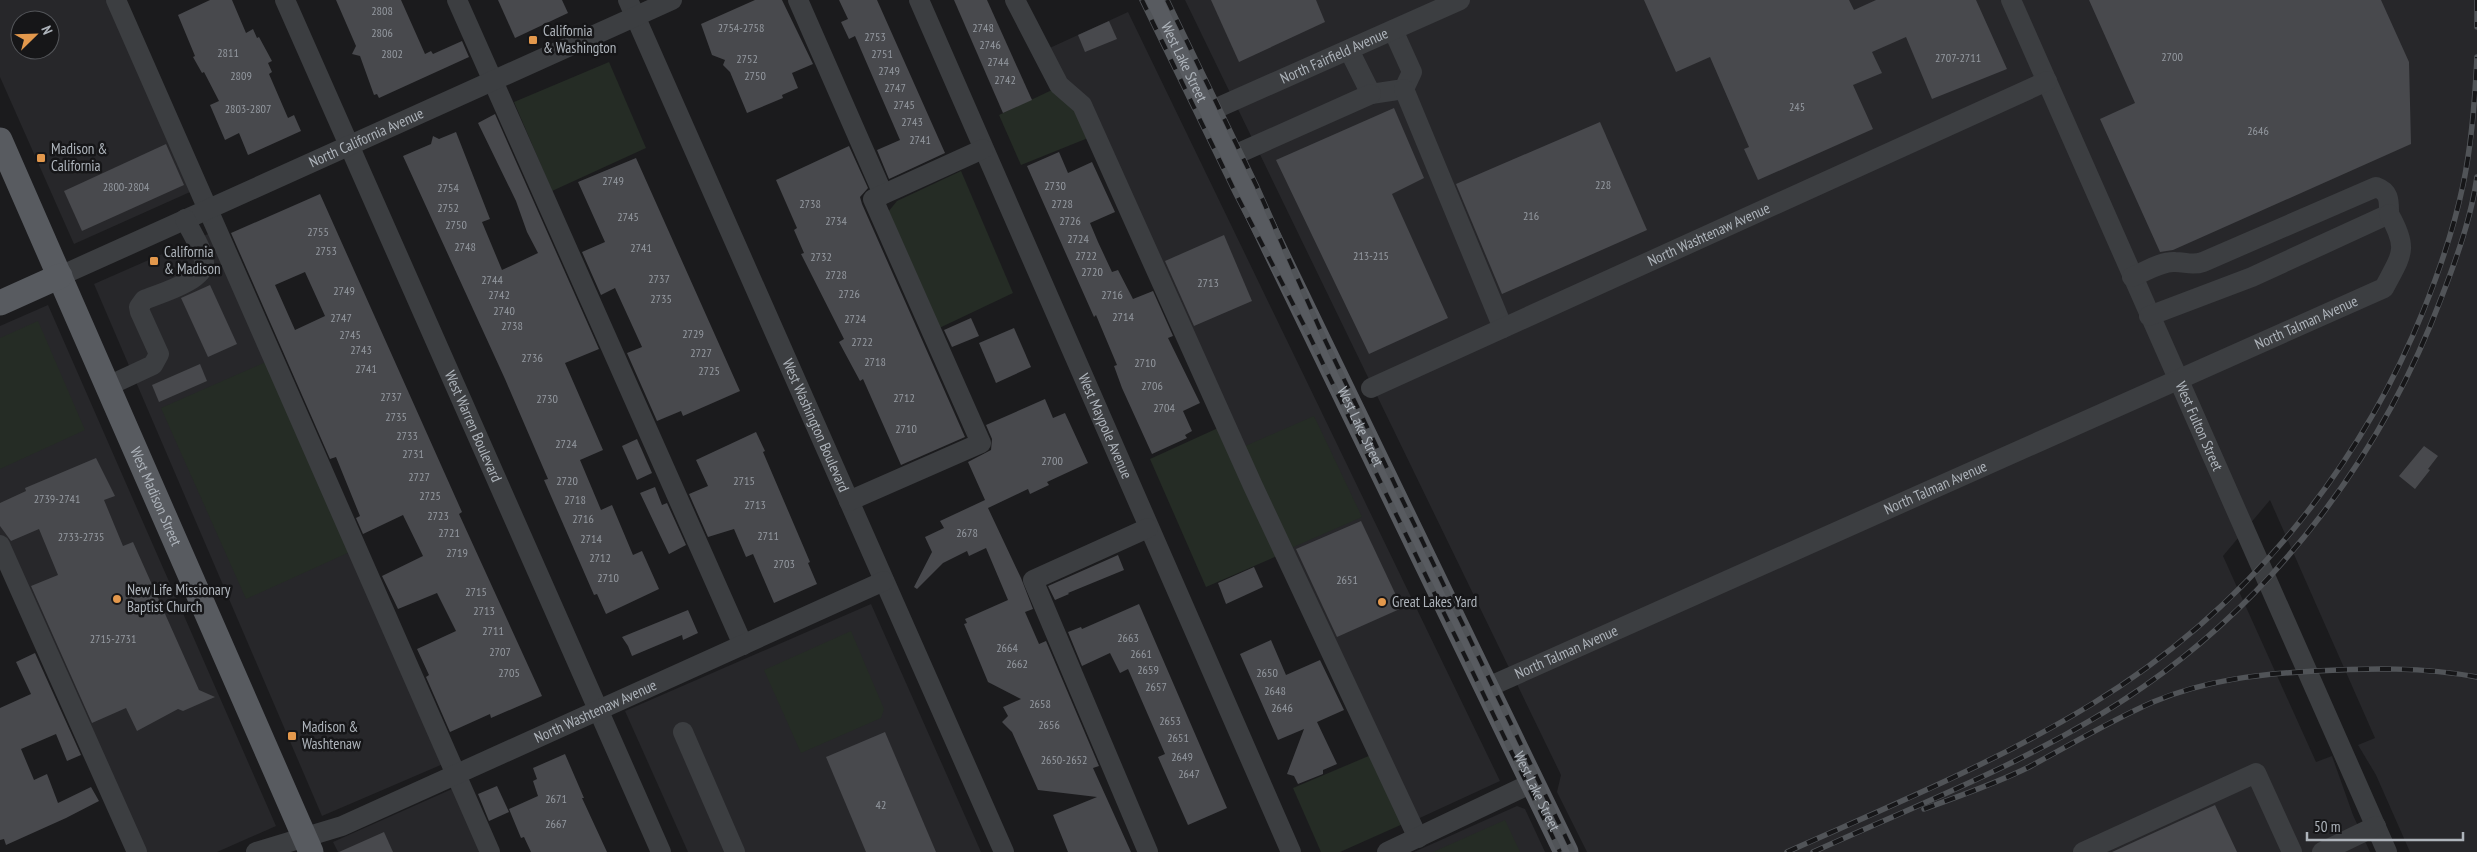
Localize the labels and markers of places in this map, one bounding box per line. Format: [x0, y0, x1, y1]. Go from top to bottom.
place label: California & Washington [543, 21, 616, 57]
marker: California & Washington [527, 34, 539, 46]
place label: Madison & California [51, 139, 107, 175]
marker: Madison & California [35, 152, 47, 164]
place label: California & Madison [164, 242, 220, 278]
marker: California & Madison [148, 255, 160, 267]
place label: New Life Missionary Baptist Church [127, 580, 231, 616]
place label: Great Lakes Yard [1392, 592, 1477, 611]
marker: New Life Missionary Baptist Church [111, 593, 123, 605]
marker: Great Lakes Yard [1376, 596, 1388, 608]
place label: Madison & Washtenaw [302, 717, 361, 753]
marker: Madison & Washtenaw [286, 730, 298, 742]

